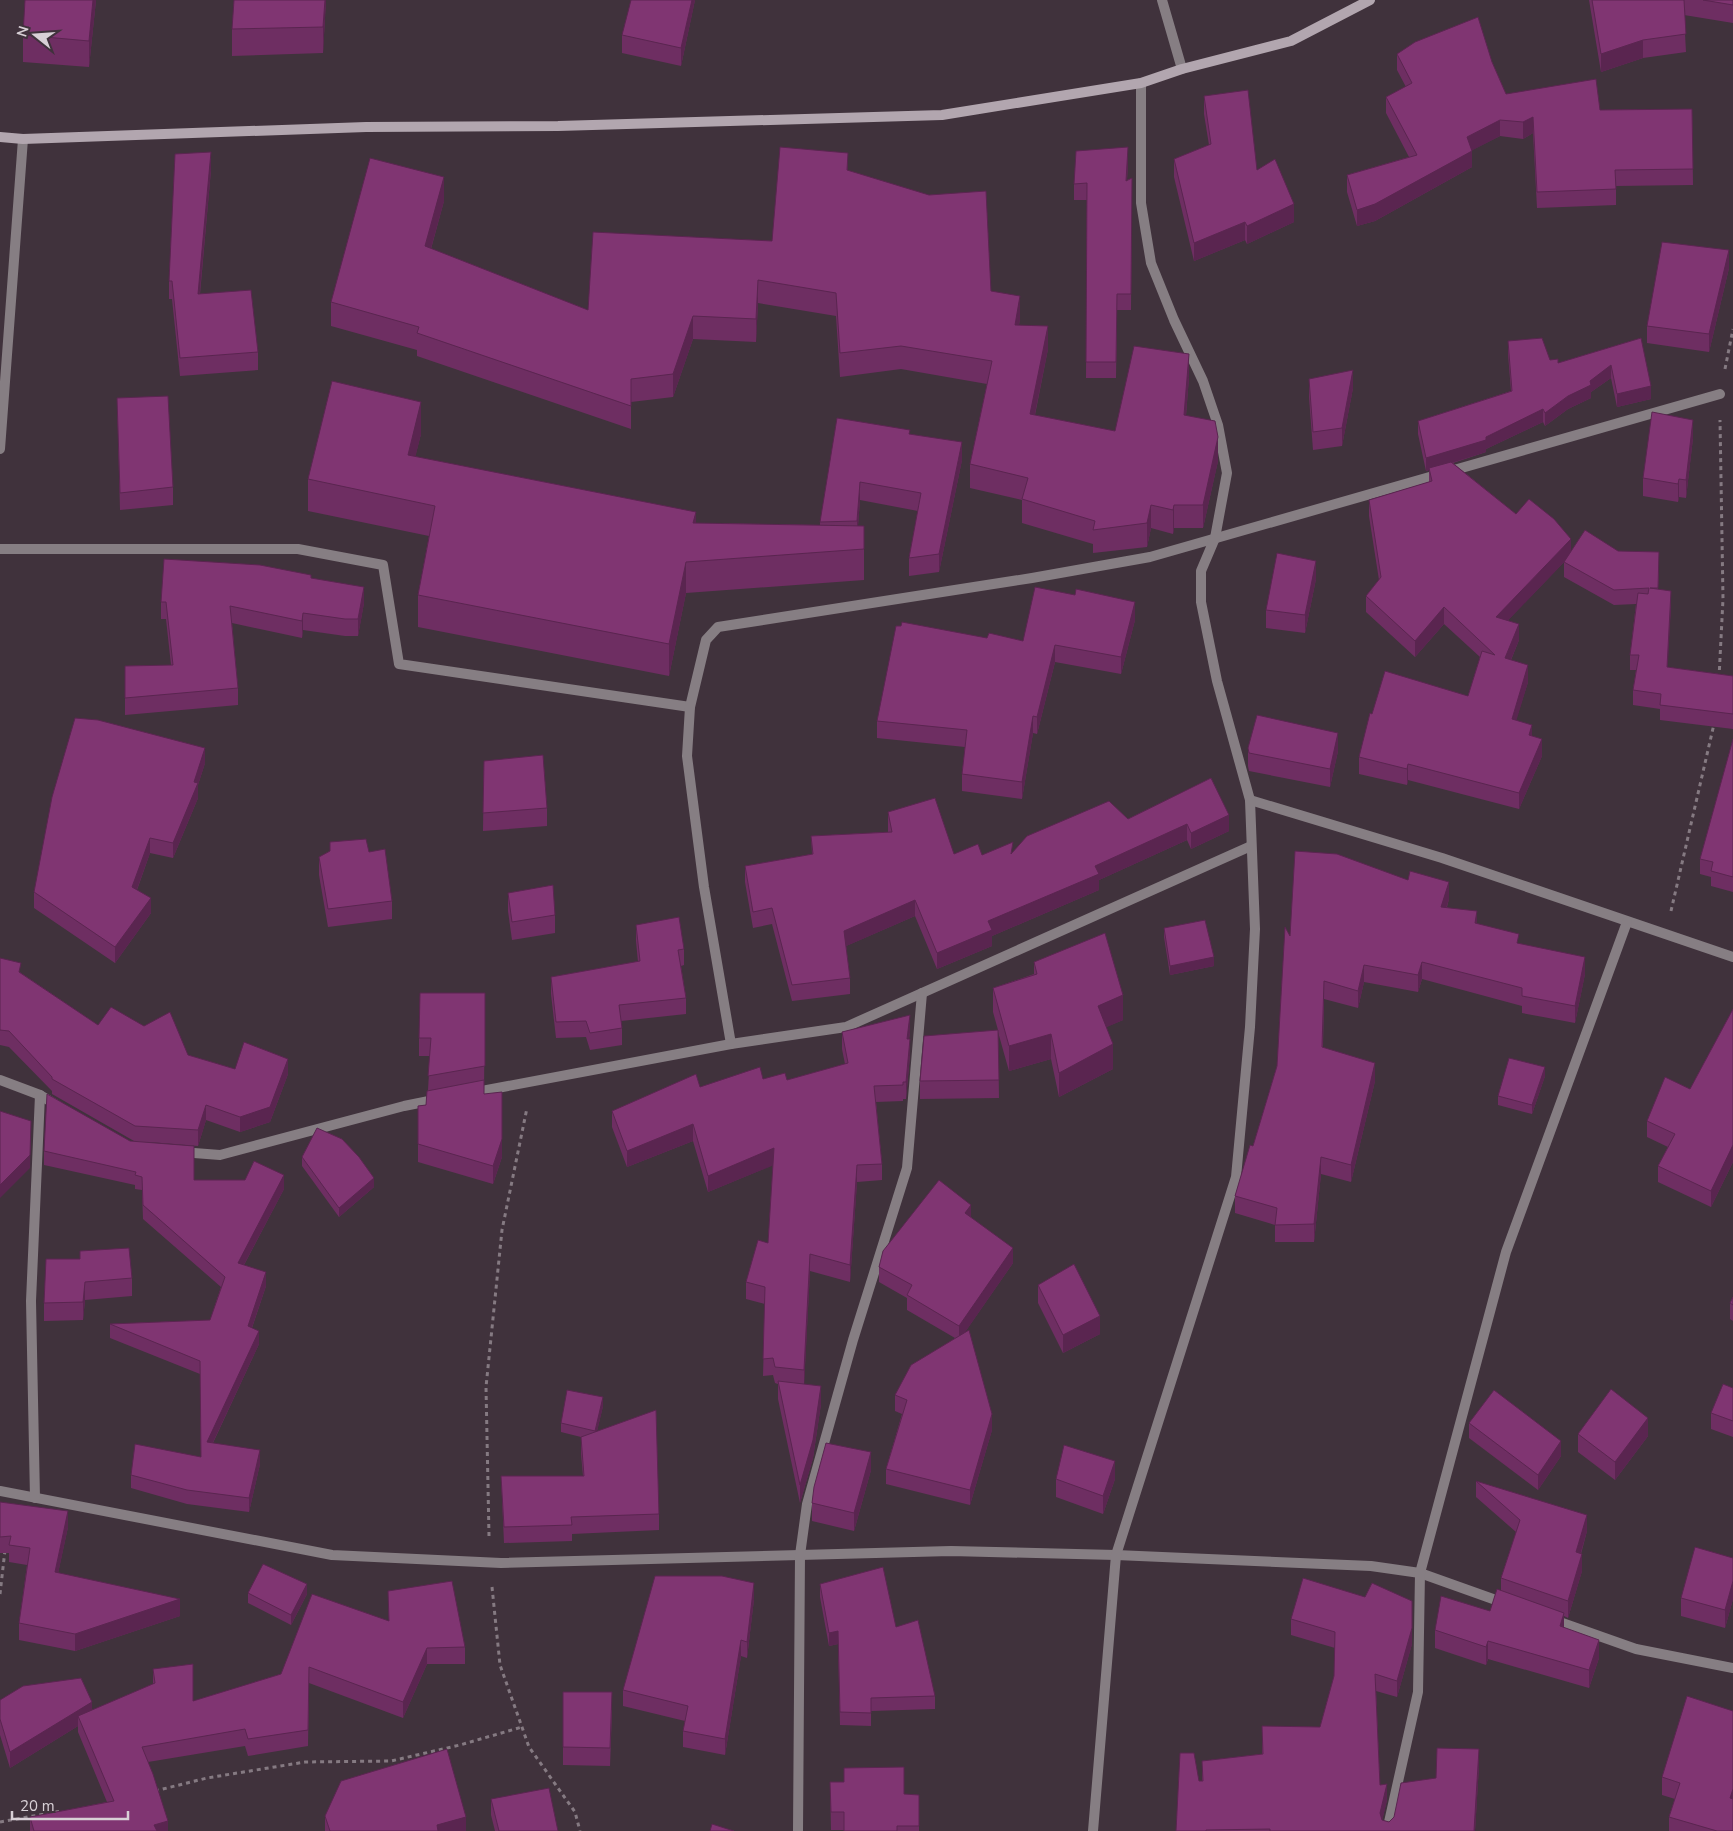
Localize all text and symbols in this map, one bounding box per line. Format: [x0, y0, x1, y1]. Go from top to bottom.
north arrow [10, 10, 60, 60]
text: N [12, 24, 34, 39]
scale bar [12, 1788, 129, 1820]
text: 20 m [20, 1796, 55, 1816]

